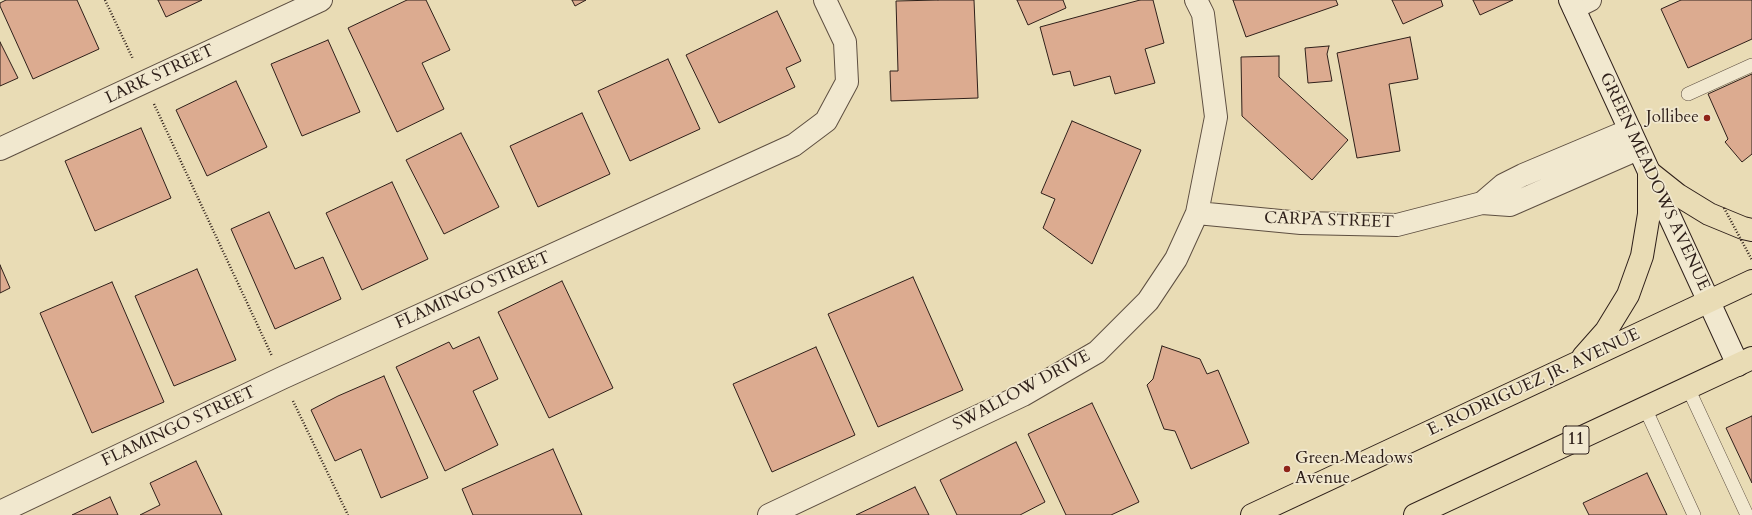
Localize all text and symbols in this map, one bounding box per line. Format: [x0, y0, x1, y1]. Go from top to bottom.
street label: LARK STREET [102, 41, 218, 109]
street label: GREEN MEADOWS AVENUE [1594, 70, 1714, 294]
place label: Jollibee [1646, 108, 1699, 128]
marker: Jollibee [1702, 113, 1712, 123]
street label: CARPA STREET [1264, 209, 1394, 233]
street label: FLAMINGO STREET [392, 248, 554, 334]
street label: E. RODRIGUEZ JR. AVENUE [1425, 325, 1643, 441]
street label: SWALLOW DRIVE [950, 346, 1094, 436]
street label: FLAMINGO STREET [99, 382, 259, 472]
road number: 11 [1563, 426, 1589, 454]
place label: Green Meadows Avenue [1295, 449, 1413, 489]
marker: Green Meadows Avenue [1282, 464, 1292, 474]

